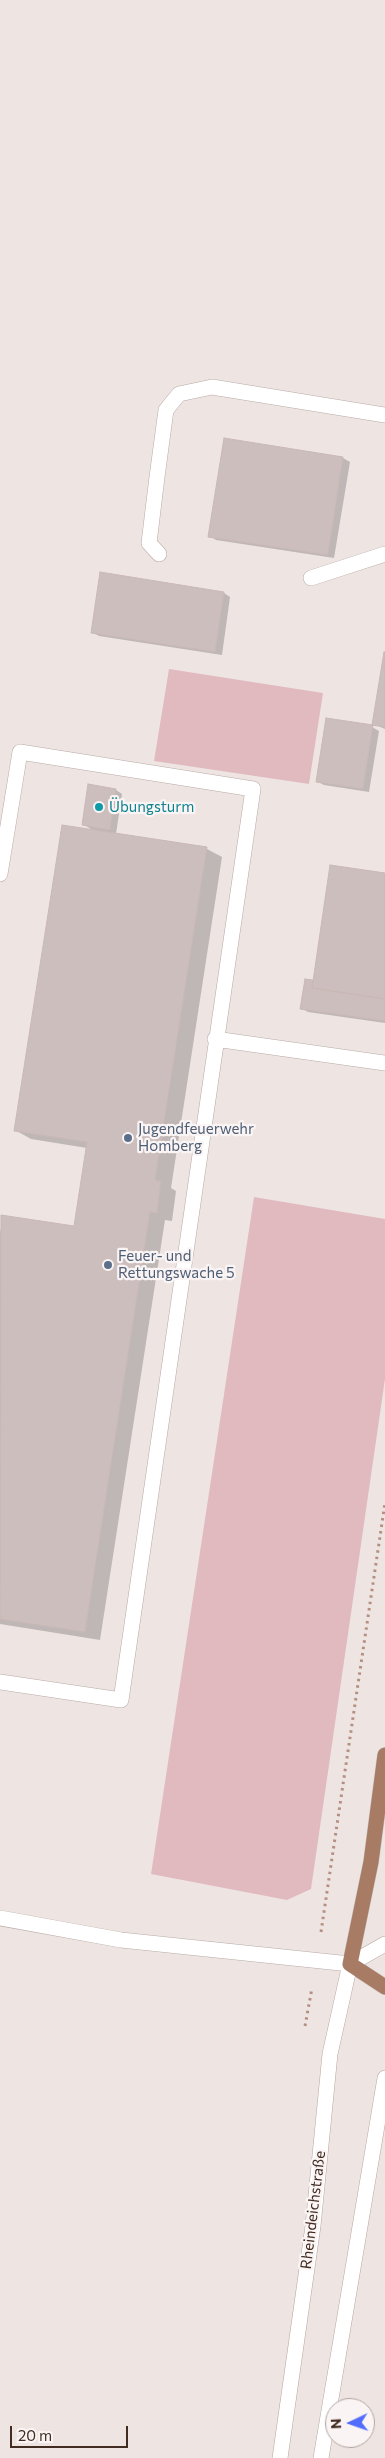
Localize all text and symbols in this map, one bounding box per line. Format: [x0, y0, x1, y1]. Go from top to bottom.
place label: Übungsturm [109, 798, 194, 816]
marker: Übungsturm [93, 801, 105, 813]
place label: Jugendfeuerwehr Homberg [138, 1120, 254, 1155]
marker: Jugendfeuerwehr Homberg [122, 1132, 134, 1144]
place label: Feuer- und Rettungswache 5 [118, 1247, 235, 1282]
marker: Feuer- und Rettungswache 5 [102, 1259, 114, 1271]
street label: Rheindeichstraße [297, 2150, 329, 2270]
north arrow [325, 2398, 375, 2448]
scale bar [12, 2416, 130, 2448]
text: N [327, 2418, 344, 2429]
text: 20 m [18, 2426, 52, 2444]

